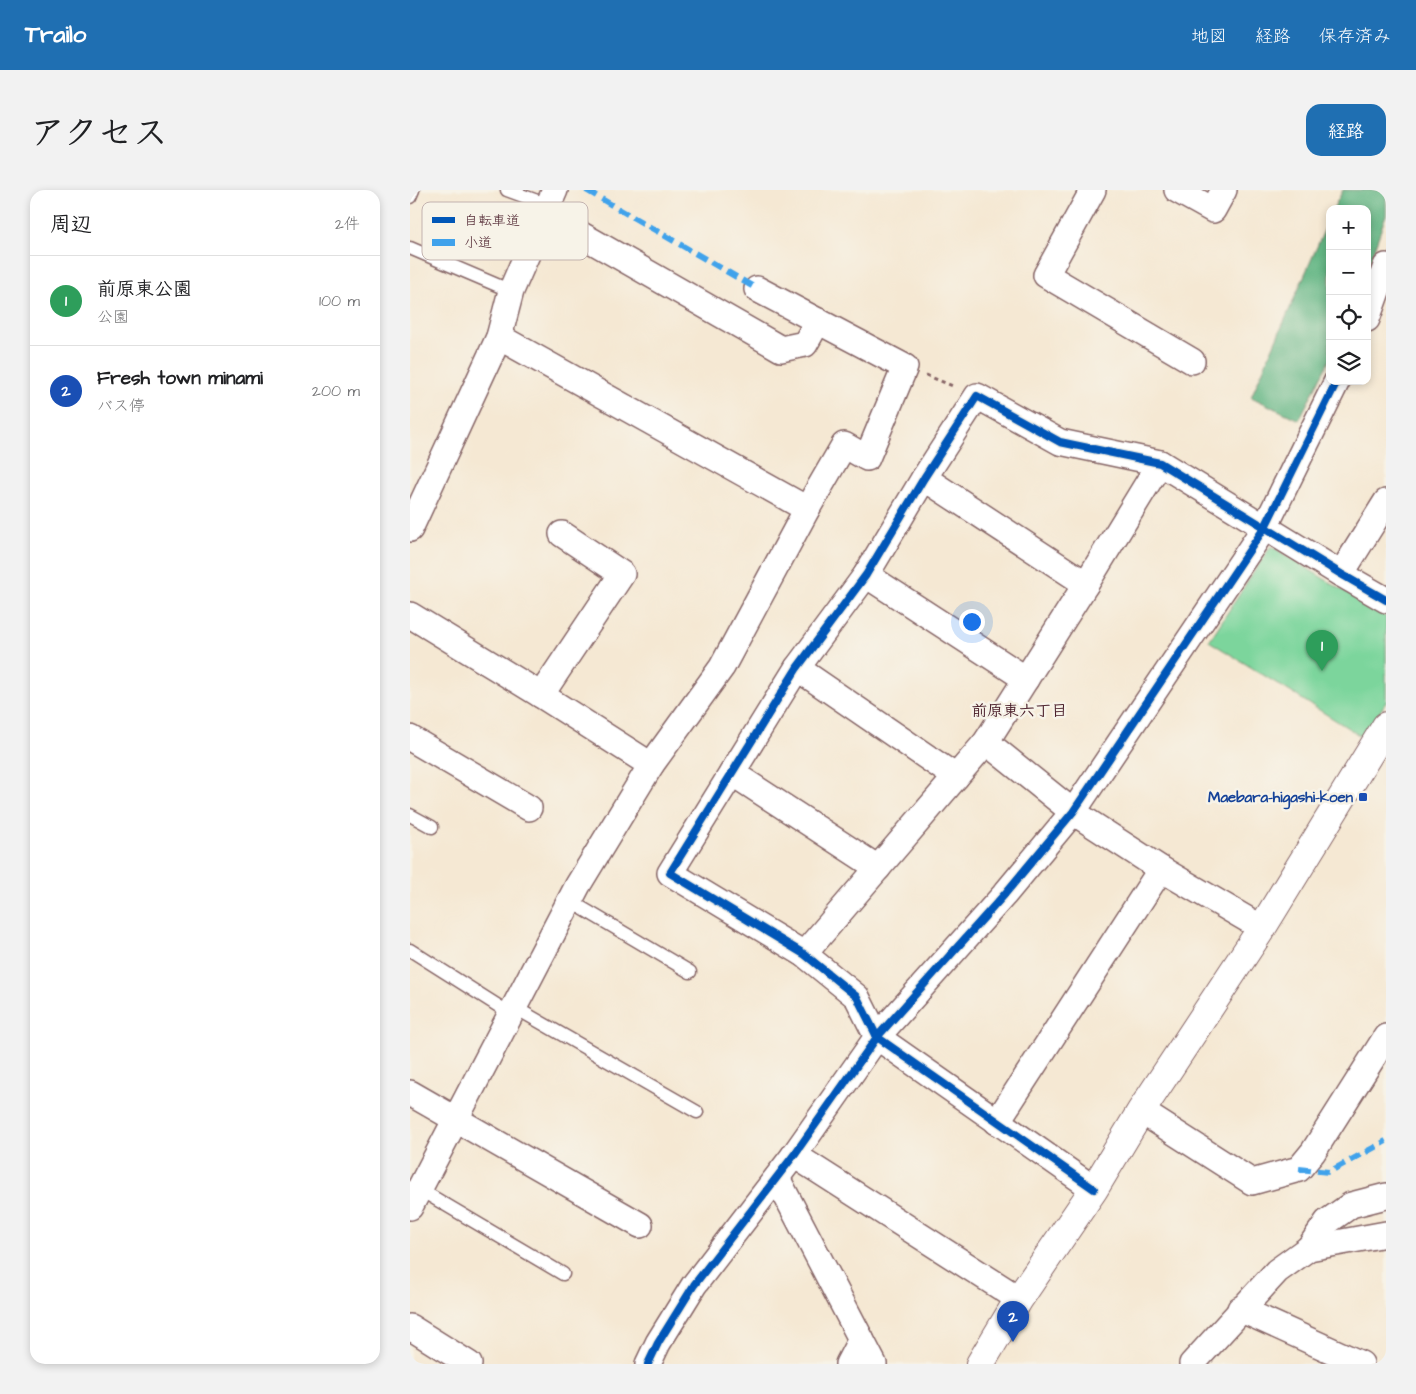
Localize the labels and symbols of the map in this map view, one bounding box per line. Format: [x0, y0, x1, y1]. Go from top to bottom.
legend [422, 202, 588, 260]
text: 自転車道 [464, 211, 520, 231]
text: 小道 [464, 233, 492, 253]
your location [959, 609, 985, 635]
pin: 1 [1306, 630, 1338, 671]
district label: 前原東六丁目 [971, 700, 1067, 722]
place label: Maebara-higashi-koen [1208, 787, 1353, 810]
marker: Maebara-higashi-koen [1357, 791, 1369, 803]
pin: 2 [997, 1301, 1029, 1342]

